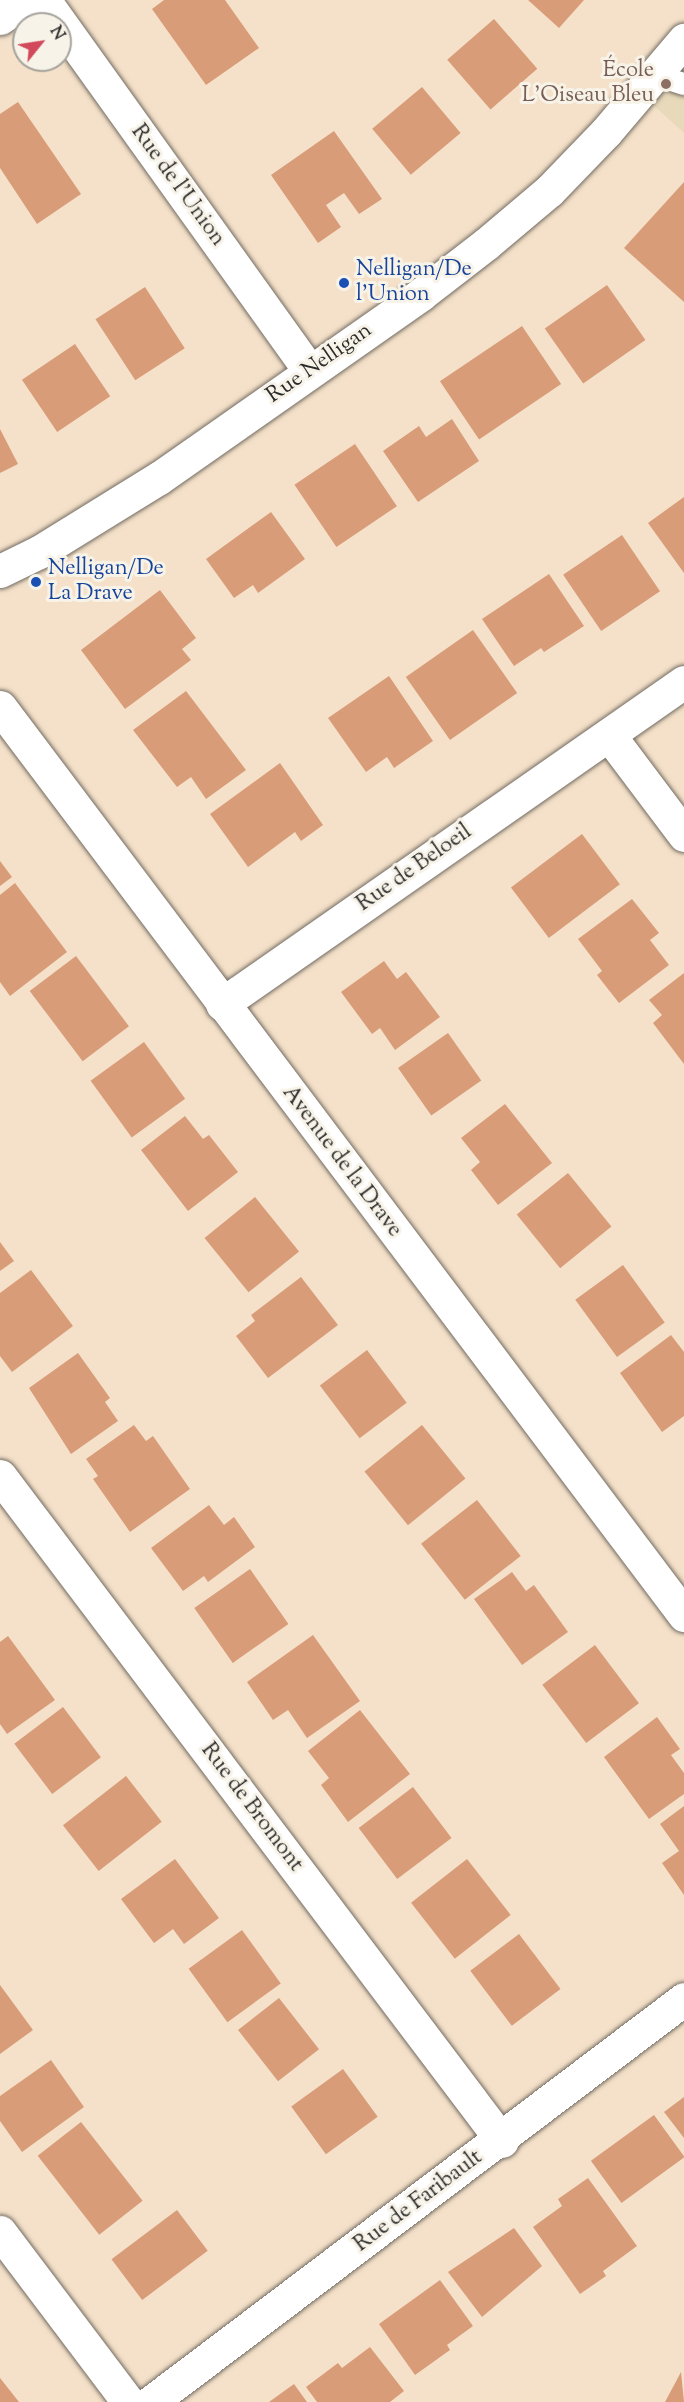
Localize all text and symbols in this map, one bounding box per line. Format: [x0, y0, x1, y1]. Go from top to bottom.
north arrow [12, 12, 72, 72]
text: N [43, 22, 69, 45]
place label: École L'Oiseau Bleu [522, 58, 654, 110]
marker: École L'Oiseau Bleu [659, 77, 673, 91]
street label: Rue de l'Union [124, 120, 230, 252]
place label: Nelligan/De l'Union [356, 257, 472, 308]
marker: Nelligan/De l'Union [337, 276, 351, 290]
street label: Rue Nelligan [262, 318, 378, 410]
place label: Nelligan/De La Drave [48, 556, 164, 608]
marker: Nelligan/De La Drave [29, 575, 43, 589]
street label: Rue de Beloeil [352, 820, 478, 918]
street label: Avenue de la Drave [275, 1081, 407, 1243]
street label: Rue de Bromont [194, 1738, 308, 1878]
street label: Rue de Faribault [350, 2145, 488, 2259]

